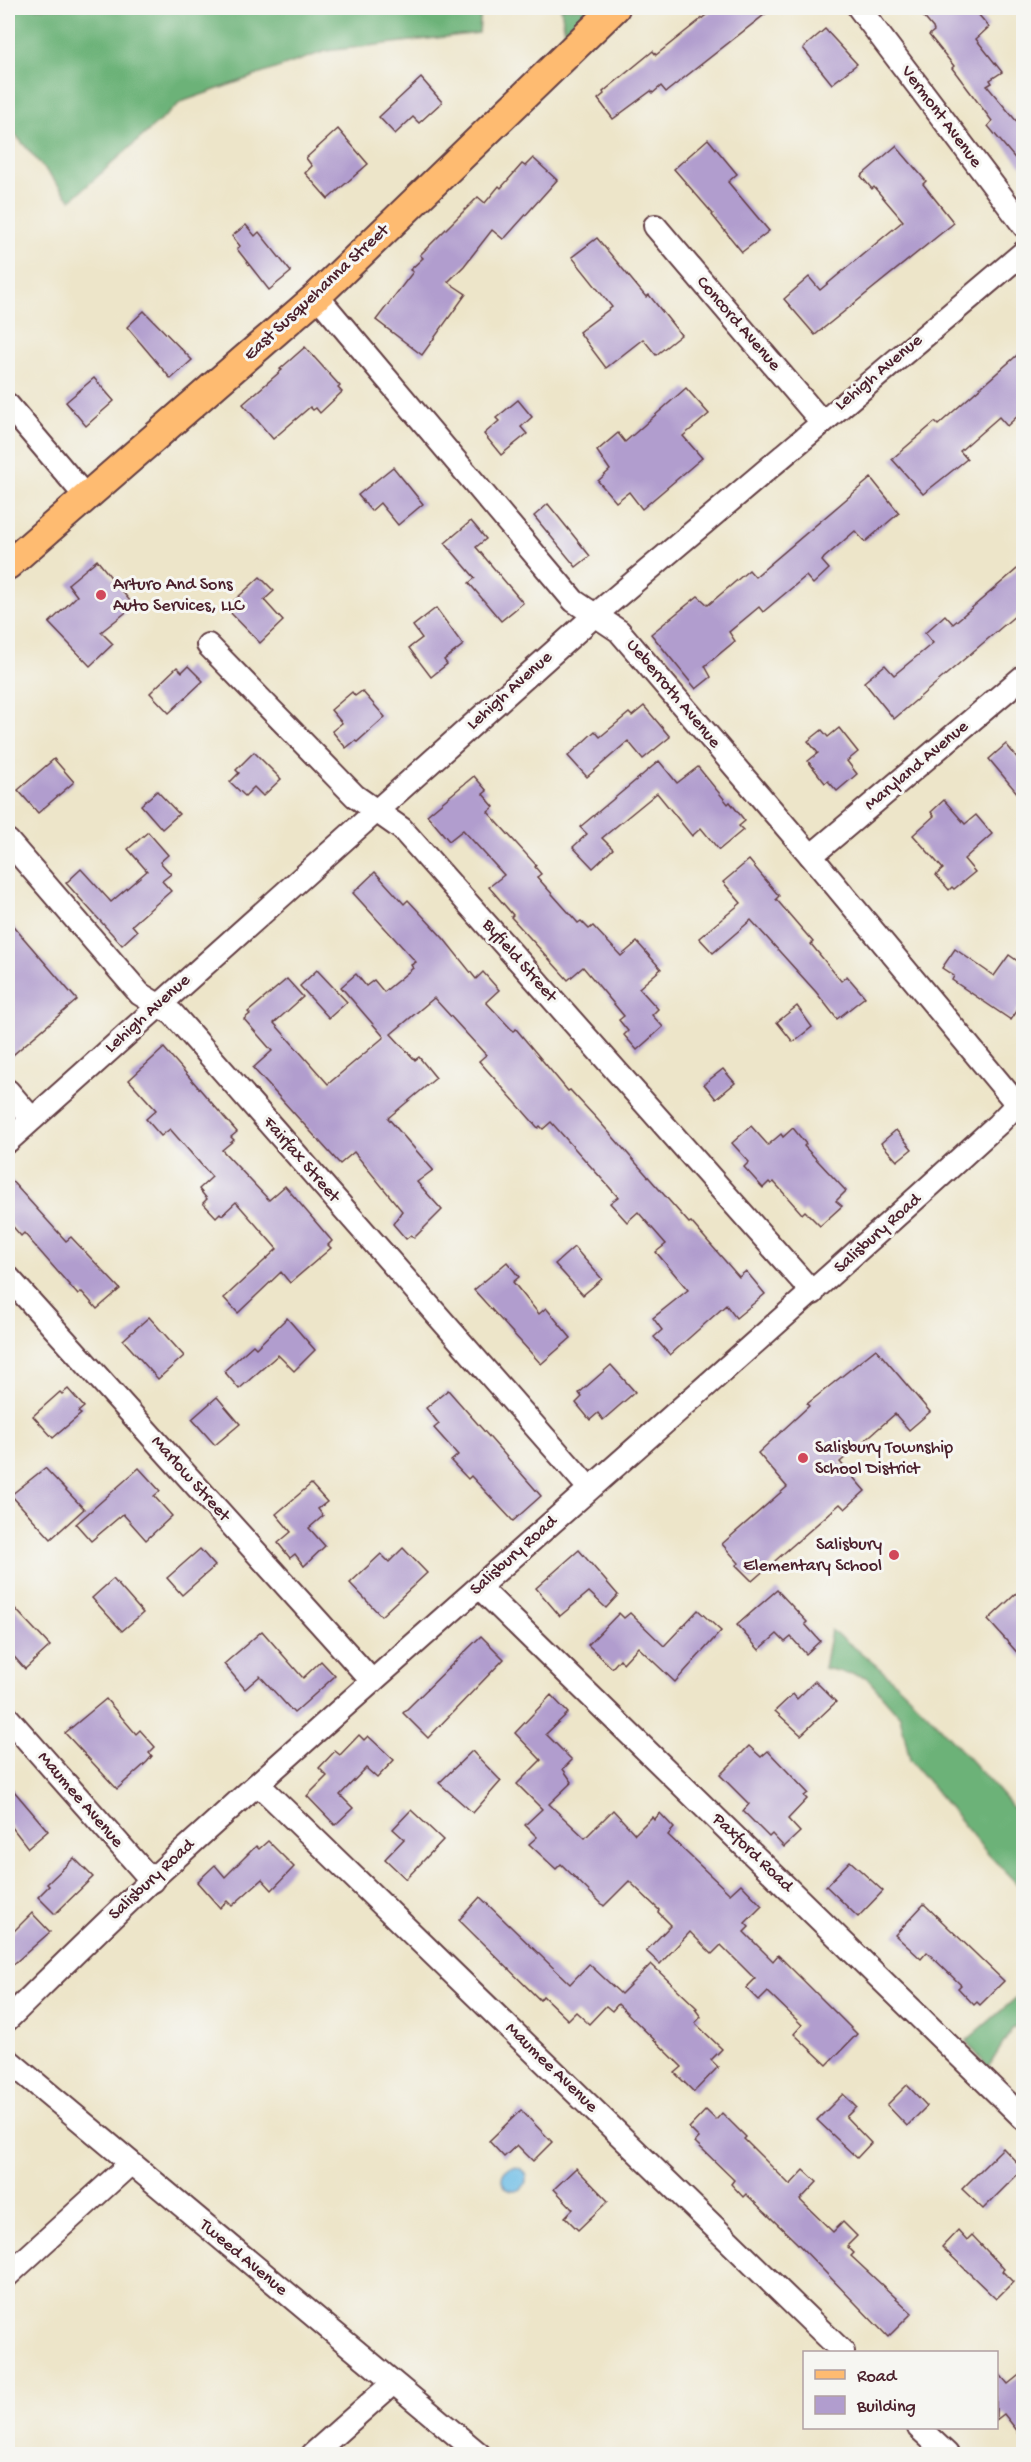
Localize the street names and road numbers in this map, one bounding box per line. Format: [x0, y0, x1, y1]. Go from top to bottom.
street label: Vermont Avenue [895, 61, 987, 173]
street label: East Susquehanna Street [240, 219, 395, 366]
street label: Concord Avenue [691, 272, 785, 376]
street label: Lehigh Avenue [831, 330, 928, 416]
street label: Ueberroth Avenue [621, 635, 725, 753]
street label: Lehigh Avenue [463, 647, 558, 735]
street label: Maryland Avenue [861, 716, 974, 816]
street label: Byfield Street [476, 914, 562, 1008]
street label: Lehigh Avenue [101, 970, 196, 1058]
street label: Fairfax Street [257, 1112, 345, 1208]
street label: Salisbury Road [830, 1189, 927, 1278]
street label: Marlow Street [146, 1432, 235, 1528]
street label: Salisbury Road [466, 1511, 563, 1600]
street label: Maumee Avenue [32, 1748, 128, 1853]
street label: Paxford Road [706, 1808, 798, 1898]
street label: Salisbury Road [105, 1834, 200, 1925]
street label: Maumee Avenue [500, 2019, 602, 2118]
street label: Tweed Avenue [194, 2214, 292, 2301]

